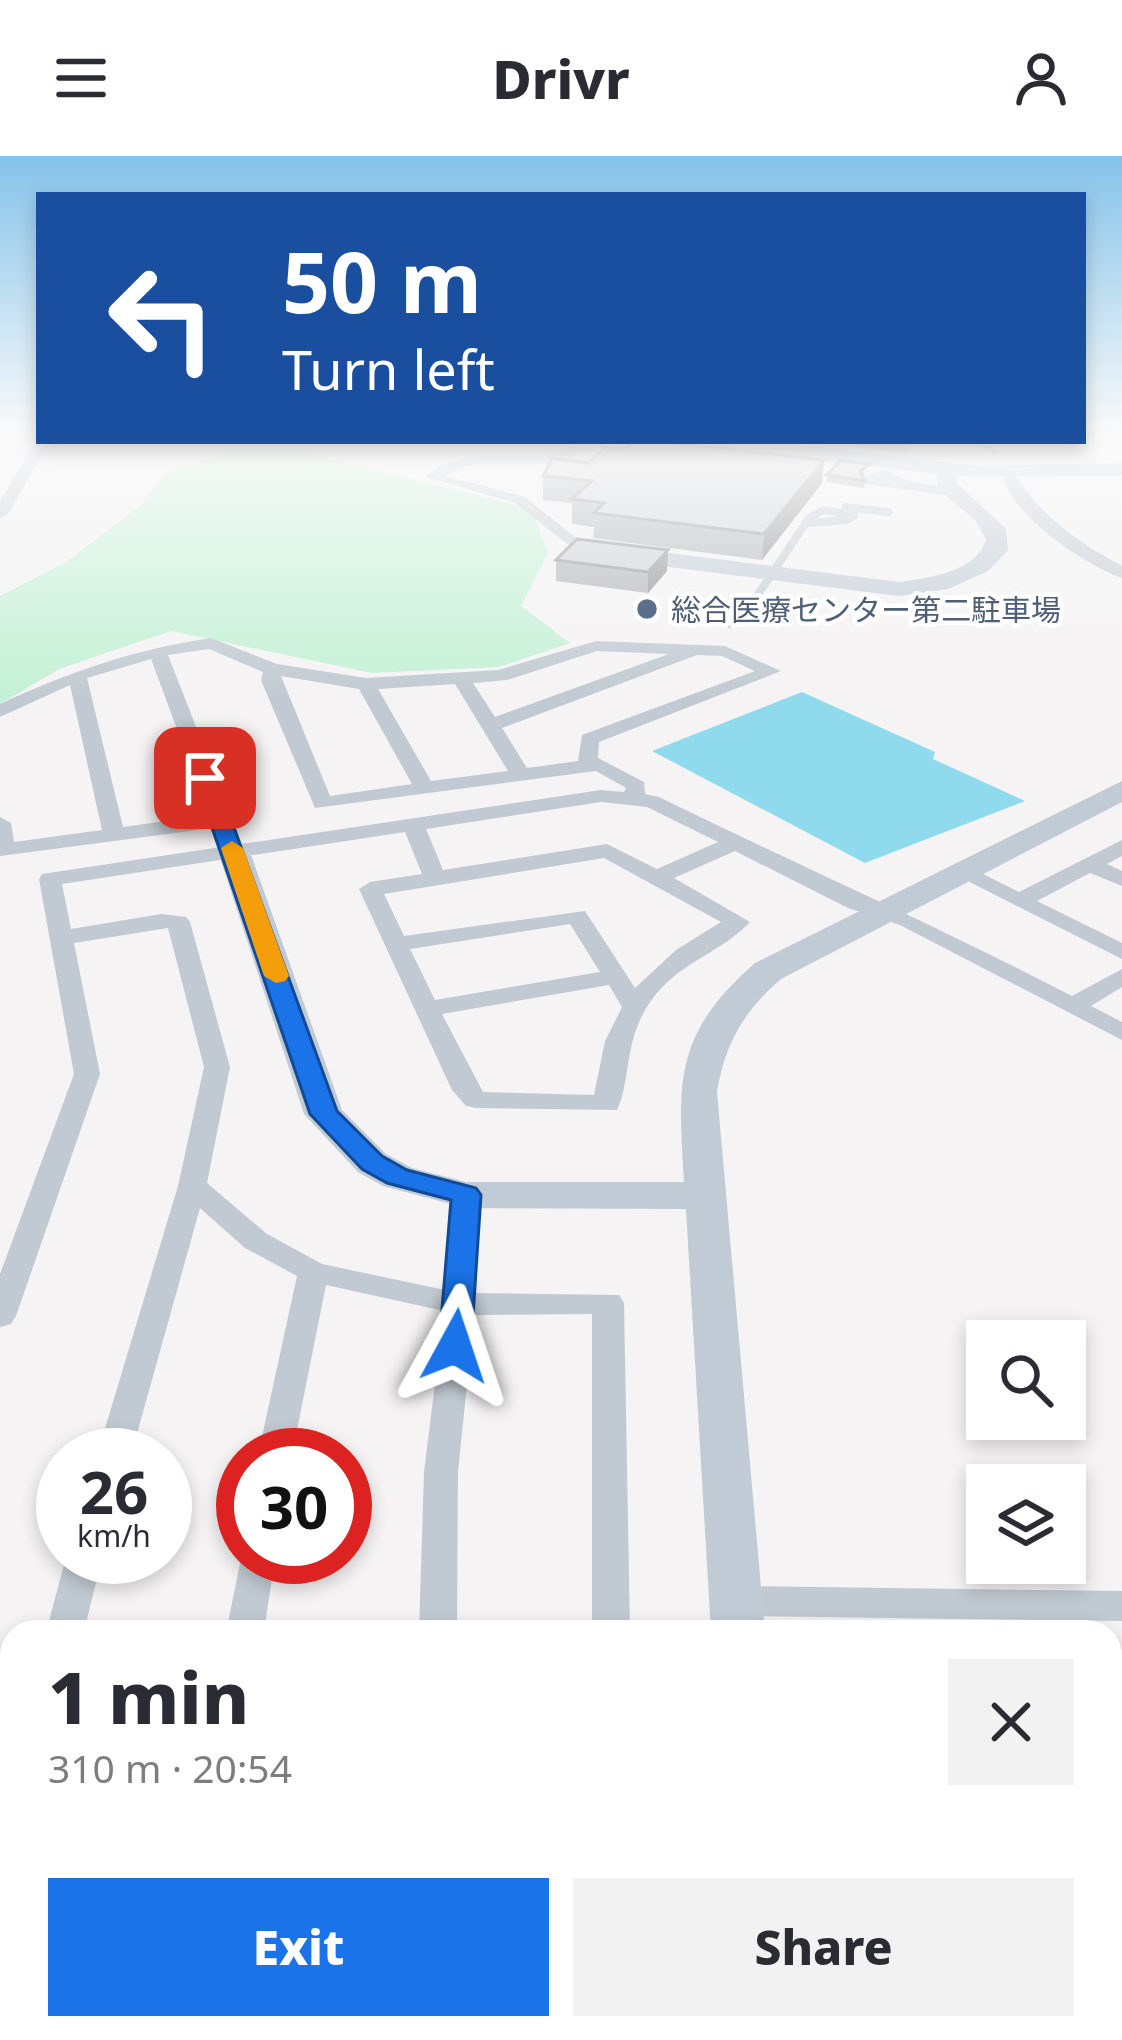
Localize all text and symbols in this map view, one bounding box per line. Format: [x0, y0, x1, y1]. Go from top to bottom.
text: Drivr [492, 41, 630, 115]
icon: menu [48, 45, 114, 111]
icon: person [1008, 45, 1074, 111]
text: 50 m [282, 223, 482, 338]
icon: left [84, 240, 240, 396]
text: Turn left [282, 332, 495, 406]
place label: 総合医療センター第二駐車場 [671, 589, 1061, 630]
marker: 総合医療センター第二駐車場 [634, 596, 660, 622]
pin [154, 727, 256, 829]
icon: arrive [172, 745, 238, 811]
position arrow [392, 1283, 518, 1409]
map controls [966, 1320, 1086, 1584]
button: search [966, 1320, 1086, 1440]
speed limit sign: 30 [216, 1428, 372, 1584]
text: 26 [80, 1450, 148, 1532]
button: layers [966, 1464, 1086, 1584]
text: km/h [77, 1515, 151, 1556]
text: 1 min [48, 1647, 249, 1745]
button: close [948, 1659, 1074, 1785]
text: 310 m · 20:54 [48, 1741, 292, 1794]
button: Exit [48, 1878, 549, 2016]
button: Share [573, 1878, 1074, 2016]

